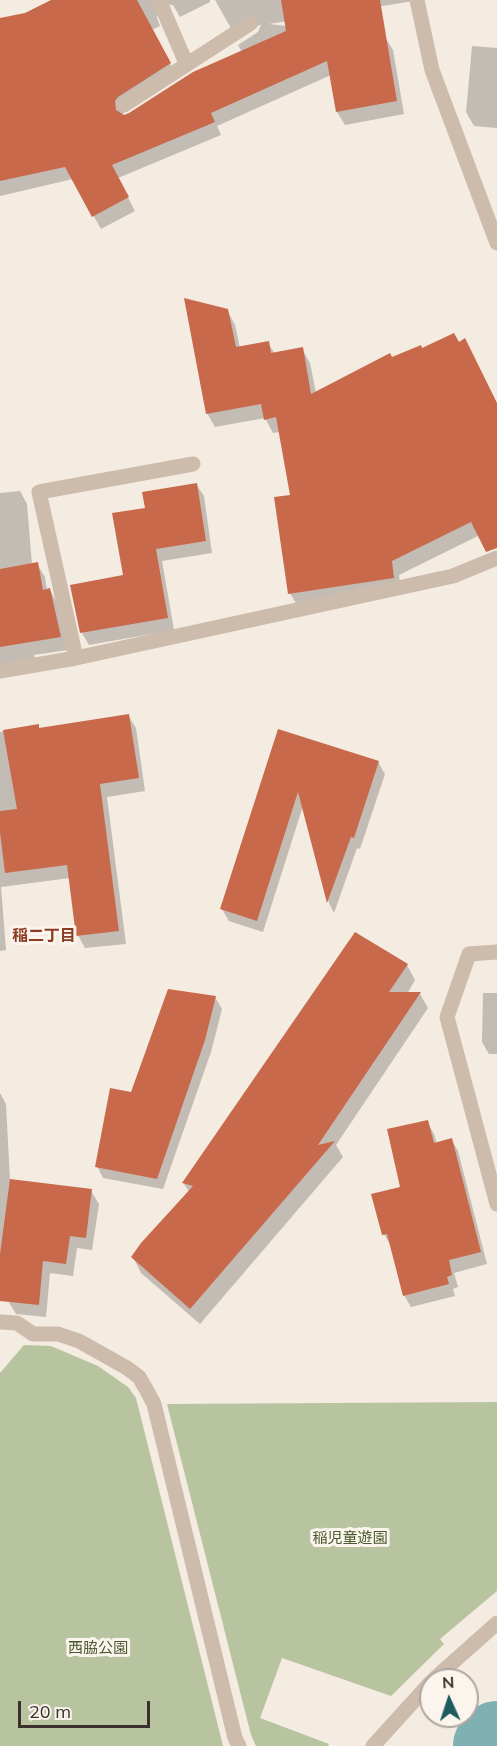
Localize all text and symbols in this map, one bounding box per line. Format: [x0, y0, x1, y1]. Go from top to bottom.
district label: 稲二丁目 [12, 926, 76, 946]
park label: 稲児童遊園 [313, 1529, 387, 1547]
park label: 西脇公園 [68, 1639, 128, 1657]
north arrow [419, 1668, 479, 1728]
text: N [442, 1672, 455, 1692]
scale bar [21, 1689, 153, 1727]
text: 20 m [29, 1700, 71, 1723]

